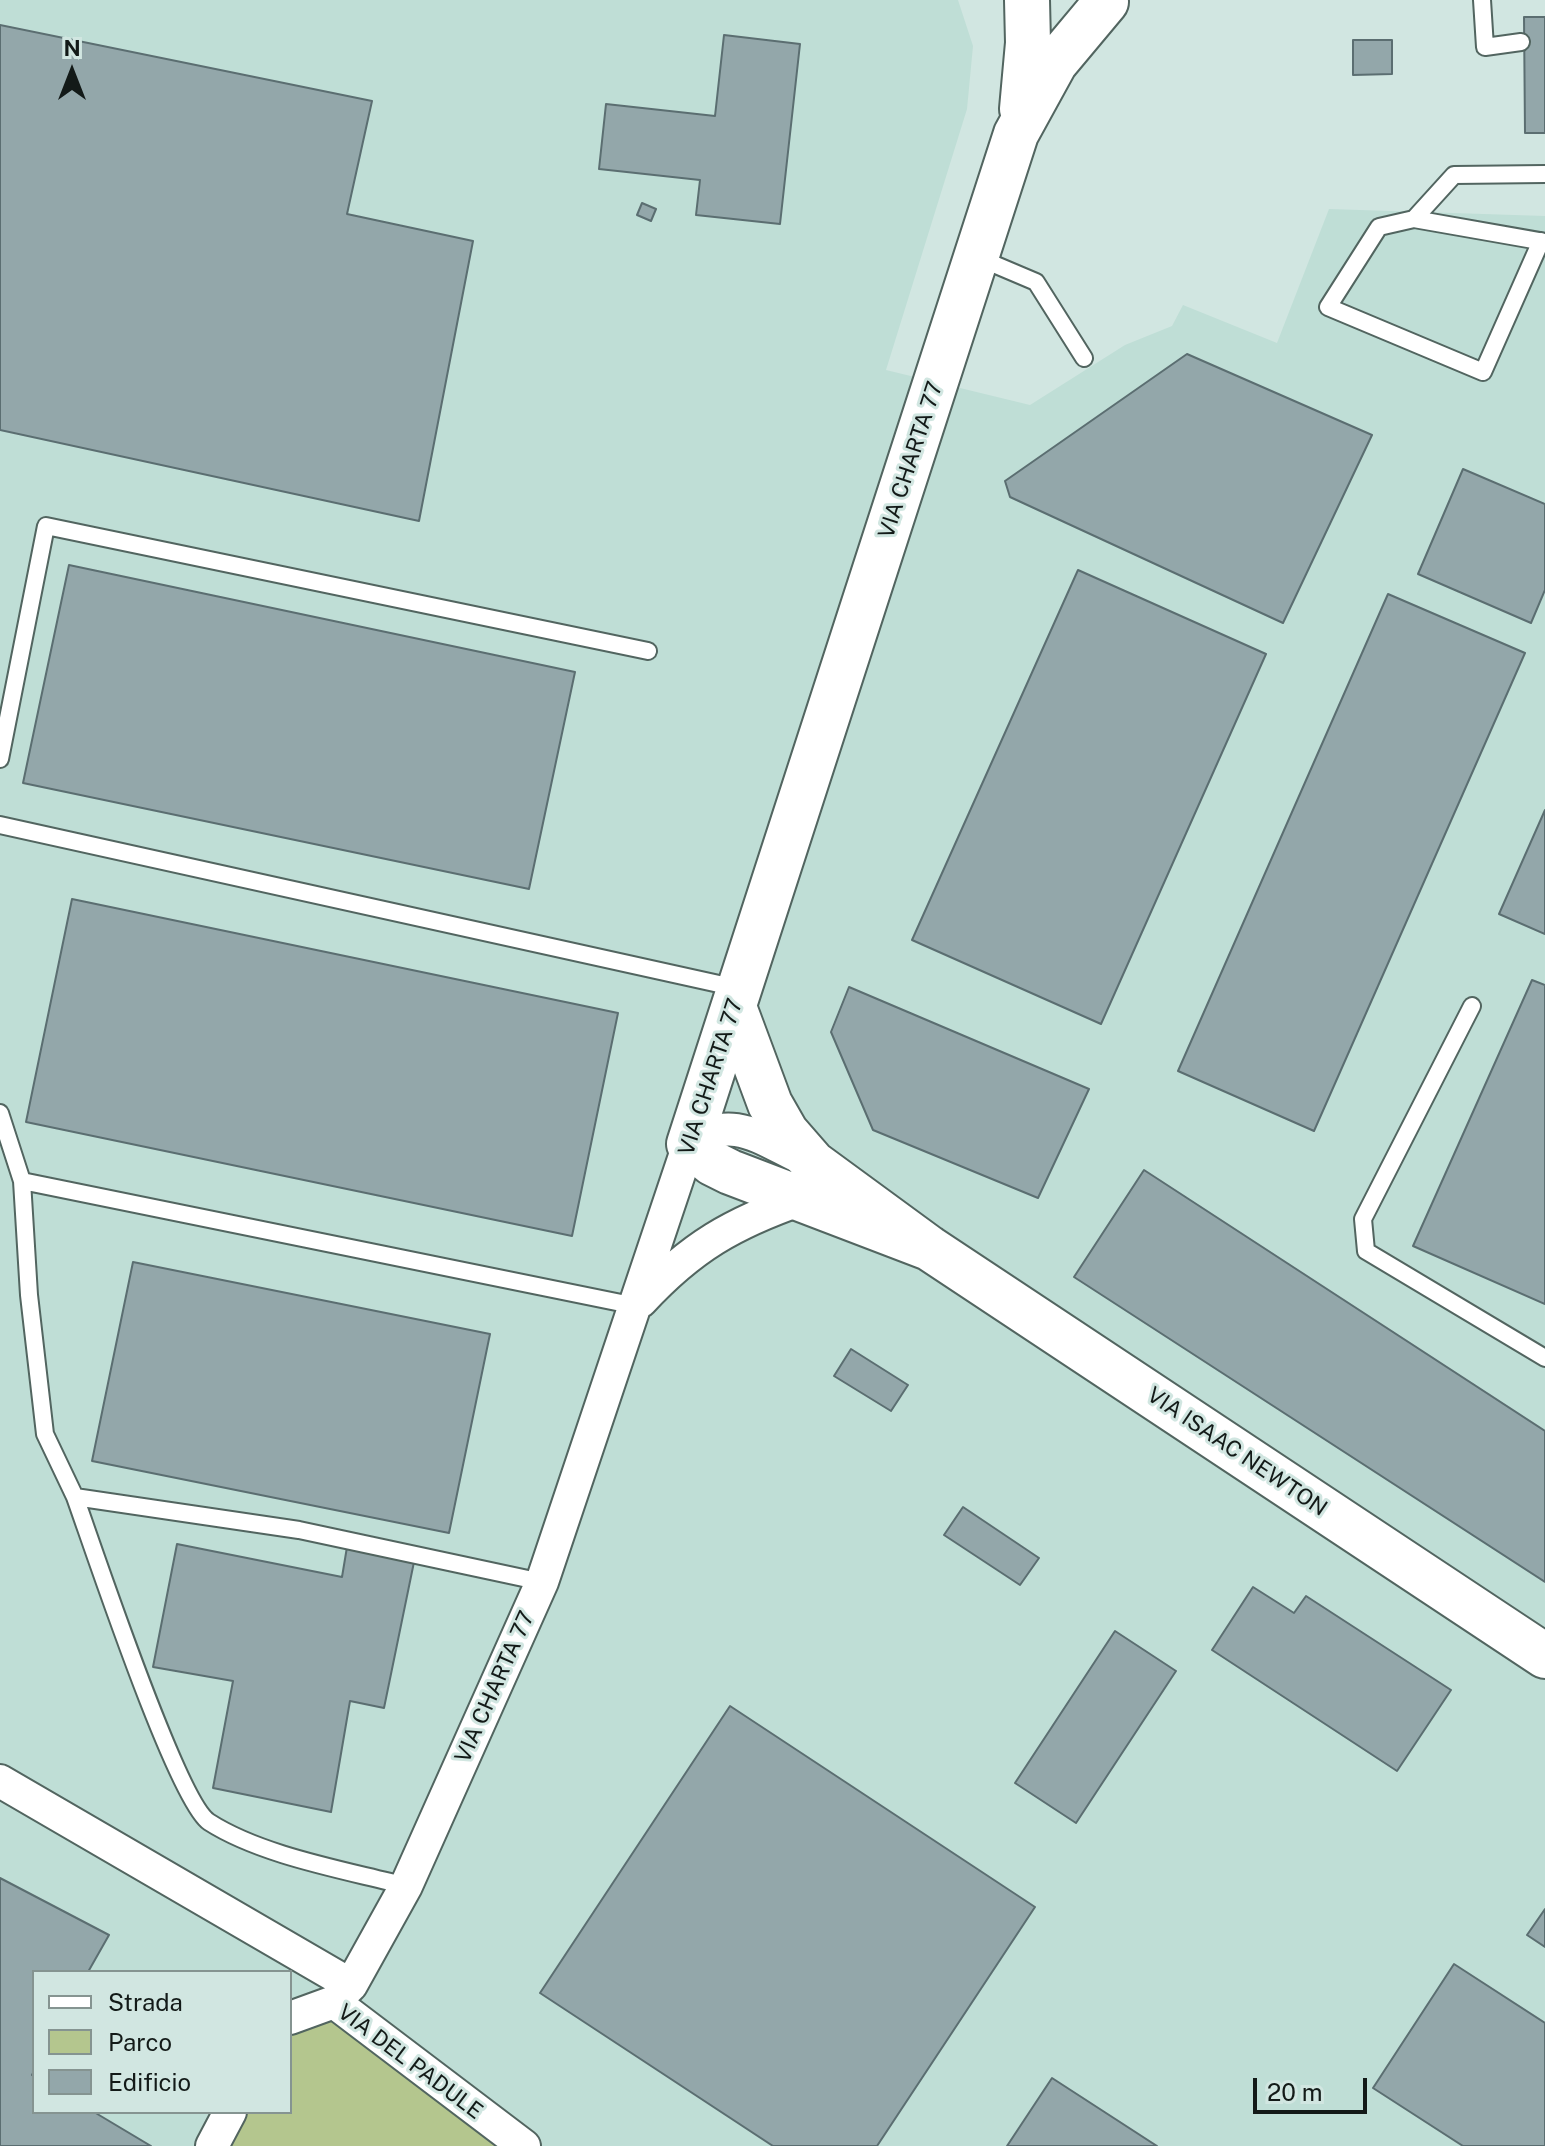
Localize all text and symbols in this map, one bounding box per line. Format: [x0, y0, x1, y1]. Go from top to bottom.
north arrow [32, 32, 112, 112]
text: N [63, 35, 81, 61]
street label: VIA CHARTA 77 [873, 378, 949, 542]
street label: VIA CHARTA 77 [673, 995, 749, 1159]
street label: VIA ISAAC NEWTON [1142, 1382, 1332, 1522]
street label: VIA CHARTA 77 [450, 1607, 540, 1767]
legend [32, 1970, 292, 2114]
text: Strada [108, 1988, 183, 2016]
street label: VIA DEL PADULE [332, 1999, 488, 2125]
text: Parco [108, 2028, 172, 2056]
scale bar [1257, 2062, 1371, 2112]
text: Edificio [108, 2068, 191, 2096]
text: 20 m [1267, 2078, 1323, 2106]

